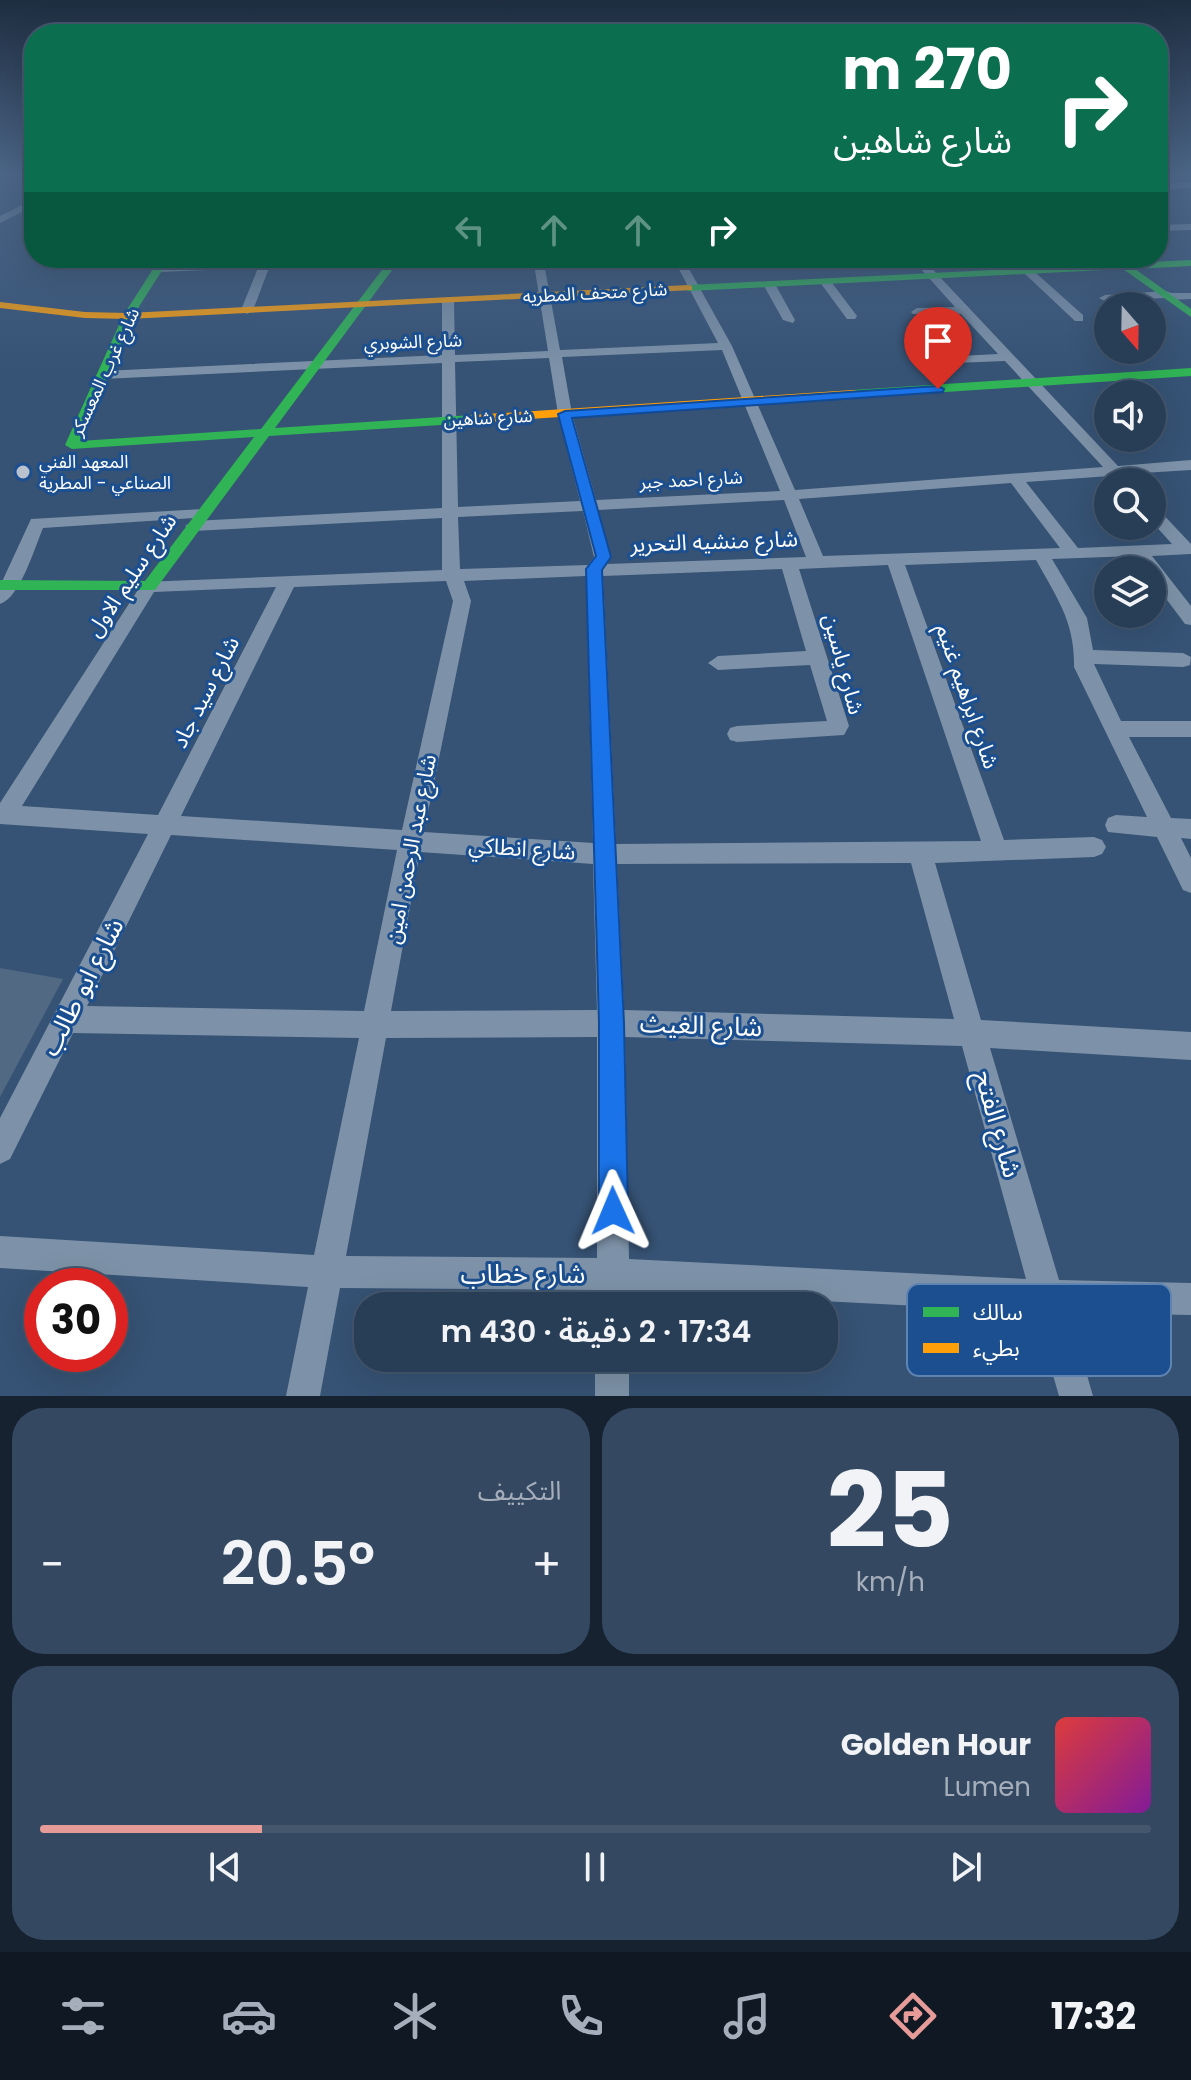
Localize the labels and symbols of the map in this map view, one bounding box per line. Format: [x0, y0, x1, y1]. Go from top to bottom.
street label: شارع متحف المطريه [522, 276, 668, 311]
north arrow [1094, 292, 1166, 364]
street label: شارع غرب المعسكر [63, 303, 147, 442]
pin [904, 307, 972, 389]
street label: شارع الشوبري [363, 327, 463, 358]
street label: شارع شاهين [443, 403, 533, 434]
place label: المعهد الفني الصناعي - المطرية [39, 449, 171, 496]
marker: المعهد الفني الصناعي - المطرية [14, 463, 32, 481]
street label: شارع احمد جبر [638, 464, 743, 497]
street label: شارع سليم الاول [79, 508, 185, 643]
street label: شارع منشيه التحرير [629, 523, 798, 561]
street label: شارع ياسين [814, 610, 872, 718]
street label: شارع ابراهيم غنيم [927, 619, 1007, 773]
street label: شارع سيد جاد [164, 631, 248, 754]
street label: شارع عبد الرحمن امين [377, 752, 445, 947]
street label: شارع انطاكي [467, 829, 577, 869]
street label: شارع ابو طالب [32, 912, 133, 1063]
street label: شارع الغيث [639, 1005, 763, 1046]
street label: شارع الفتح [964, 1066, 1030, 1182]
position arrow [571, 1169, 655, 1253]
street label: شارع خطاب [461, 1256, 585, 1293]
speed limit sign: 30 [24, 1268, 128, 1372]
legend [907, 1284, 1171, 1376]
text: سالك [973, 1297, 1023, 1328]
text: بطيء [973, 1333, 1020, 1365]

